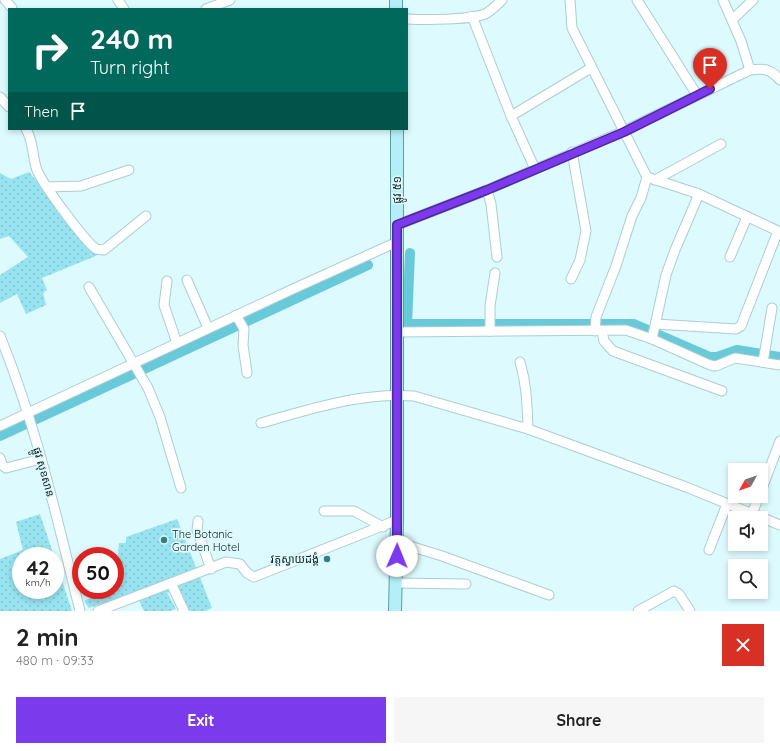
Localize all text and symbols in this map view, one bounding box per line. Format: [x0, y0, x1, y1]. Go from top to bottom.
text: 240 m [90, 21, 173, 56]
icon: right [24, 24, 76, 76]
pin [693, 48, 727, 89]
icon: arrive [699, 54, 721, 76]
text: Turn right [90, 56, 170, 79]
icon: arrive [67, 100, 89, 122]
text: Then [24, 102, 59, 121]
street label: ផ្លូវ ៥១ [390, 176, 407, 204]
street label: ផ្លូវ សុខសាន [27, 445, 58, 499]
north arrow [728, 463, 768, 503]
map controls [728, 463, 768, 599]
button: sound [728, 511, 768, 551]
place label: The Botanic Garden Hotel [172, 527, 240, 554]
marker: The Botanic Garden Hotel [159, 535, 169, 545]
position arrow [376, 535, 418, 577]
speed limit sign: 50 [72, 547, 124, 599]
place label: វត្តស្វាយដង្គំ [271, 552, 319, 566]
marker: វត្តស្វាយដង្គំ [322, 554, 332, 564]
text: 42 [26, 555, 50, 580]
button: search [728, 559, 768, 599]
text: km/h [25, 576, 51, 589]
text: 2 min [16, 622, 78, 652]
button: close [722, 624, 764, 666]
text: 480 m · 09:33 [16, 652, 94, 668]
button: Exit [16, 697, 386, 743]
button: Share [394, 697, 764, 743]

